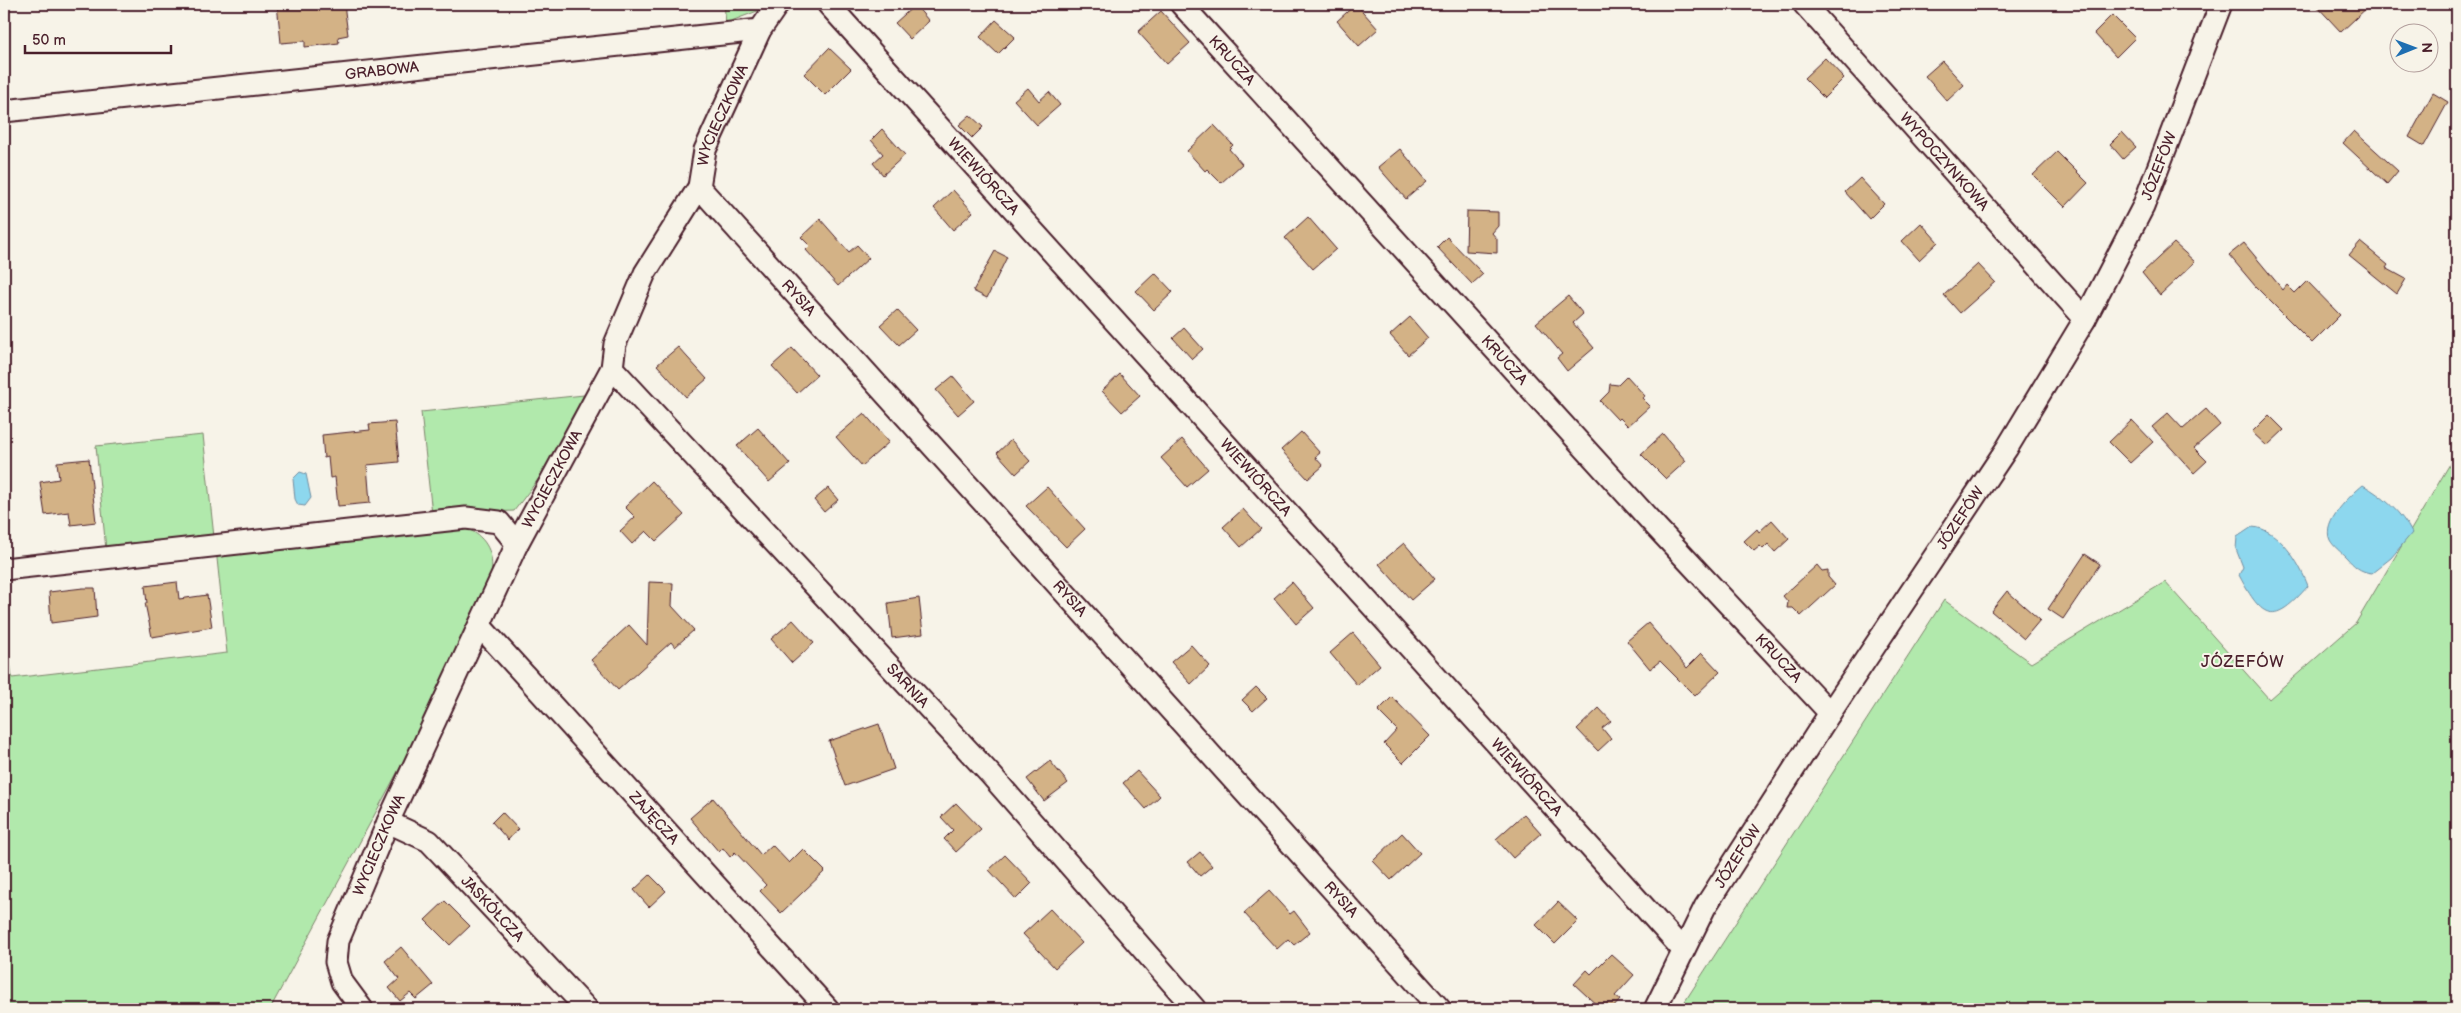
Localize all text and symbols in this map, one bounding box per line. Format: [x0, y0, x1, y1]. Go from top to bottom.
scale bar [25, 22, 171, 54]
north arrow [2388, 22, 2438, 72]
text: 50 m [32, 31, 66, 50]
street label: KRUCZA [1204, 32, 1260, 90]
text: N [2418, 42, 2435, 53]
street label: GRABOWA [344, 58, 421, 84]
street label: WYCIECZKOWA [694, 61, 753, 167]
street label: WYPOCZYNKOWA [1895, 109, 1993, 215]
street label: JÓZEFÓW [2137, 129, 2181, 203]
street label: WIEWIÓRCZA [943, 134, 1024, 220]
street label: RYSIA [777, 276, 820, 321]
street label: KRUCZA [1477, 332, 1532, 390]
street label: WYCIECZKOWA [518, 426, 587, 532]
street label: WIEWIÓRCZA [1216, 435, 1296, 521]
street label: JÓZEFÓW [1933, 483, 1989, 553]
street label: RYSIA [1048, 577, 1091, 622]
street label: KRUCZA [1751, 630, 1806, 688]
district label: JÓZEFÓW [2201, 651, 2285, 672]
street label: SARNIA [882, 660, 933, 713]
street label: WIEWIÓRCZA [1486, 735, 1567, 821]
street label: ZAJĘCZA [624, 787, 683, 849]
street label: WYCIECZKOWA [349, 790, 410, 899]
street label: JÓZEFÓW [1711, 821, 1766, 892]
street label: JASKÓŁCZA [457, 872, 528, 947]
street label: RYSIA [1320, 878, 1363, 922]

